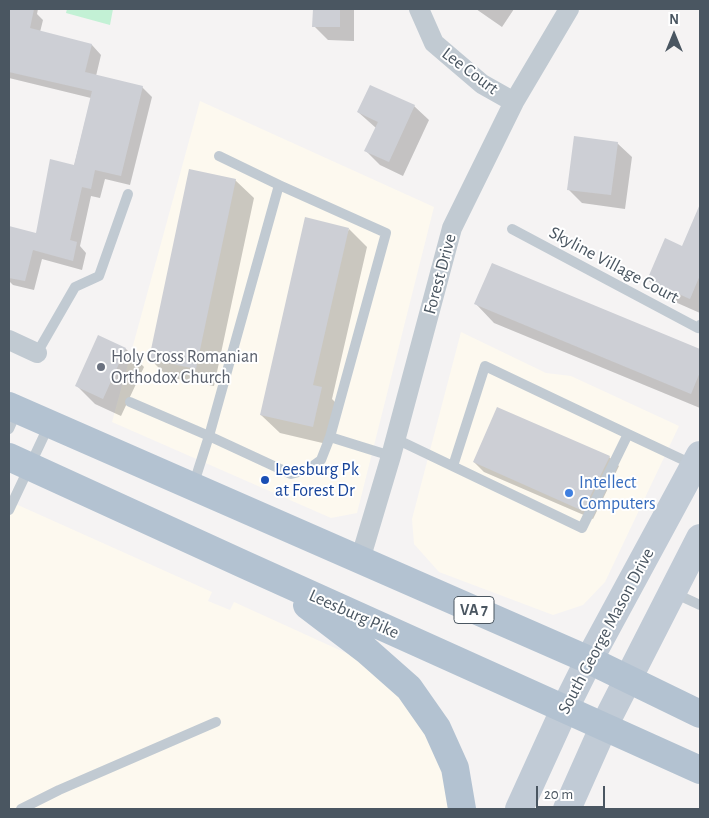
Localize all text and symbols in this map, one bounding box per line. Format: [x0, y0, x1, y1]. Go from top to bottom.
north arrow [649, 10, 699, 60]
text: N [669, 13, 679, 27]
street label: Lee Court [437, 43, 503, 99]
street label: Skyline Village Court [545, 222, 683, 308]
street label: Forest Drive [419, 231, 461, 317]
place label: Holy Cross Romanian Orthodox Church [111, 346, 258, 388]
marker: Holy Cross Romanian Orthodox Church [95, 361, 107, 373]
place label: Leesburg Pk at Forest Dr [275, 459, 359, 502]
place label: Intellect Computers [579, 472, 656, 514]
marker: Leesburg Pk at Forest Dr [259, 474, 271, 486]
marker: Intellect Computers [563, 487, 575, 499]
street label: South George Mason Drive [553, 544, 659, 718]
street label: Leesburg Pike [306, 585, 402, 643]
road number: VA 7 [454, 596, 494, 624]
scale bar [539, 776, 608, 808]
text: 20 m [544, 787, 573, 802]

